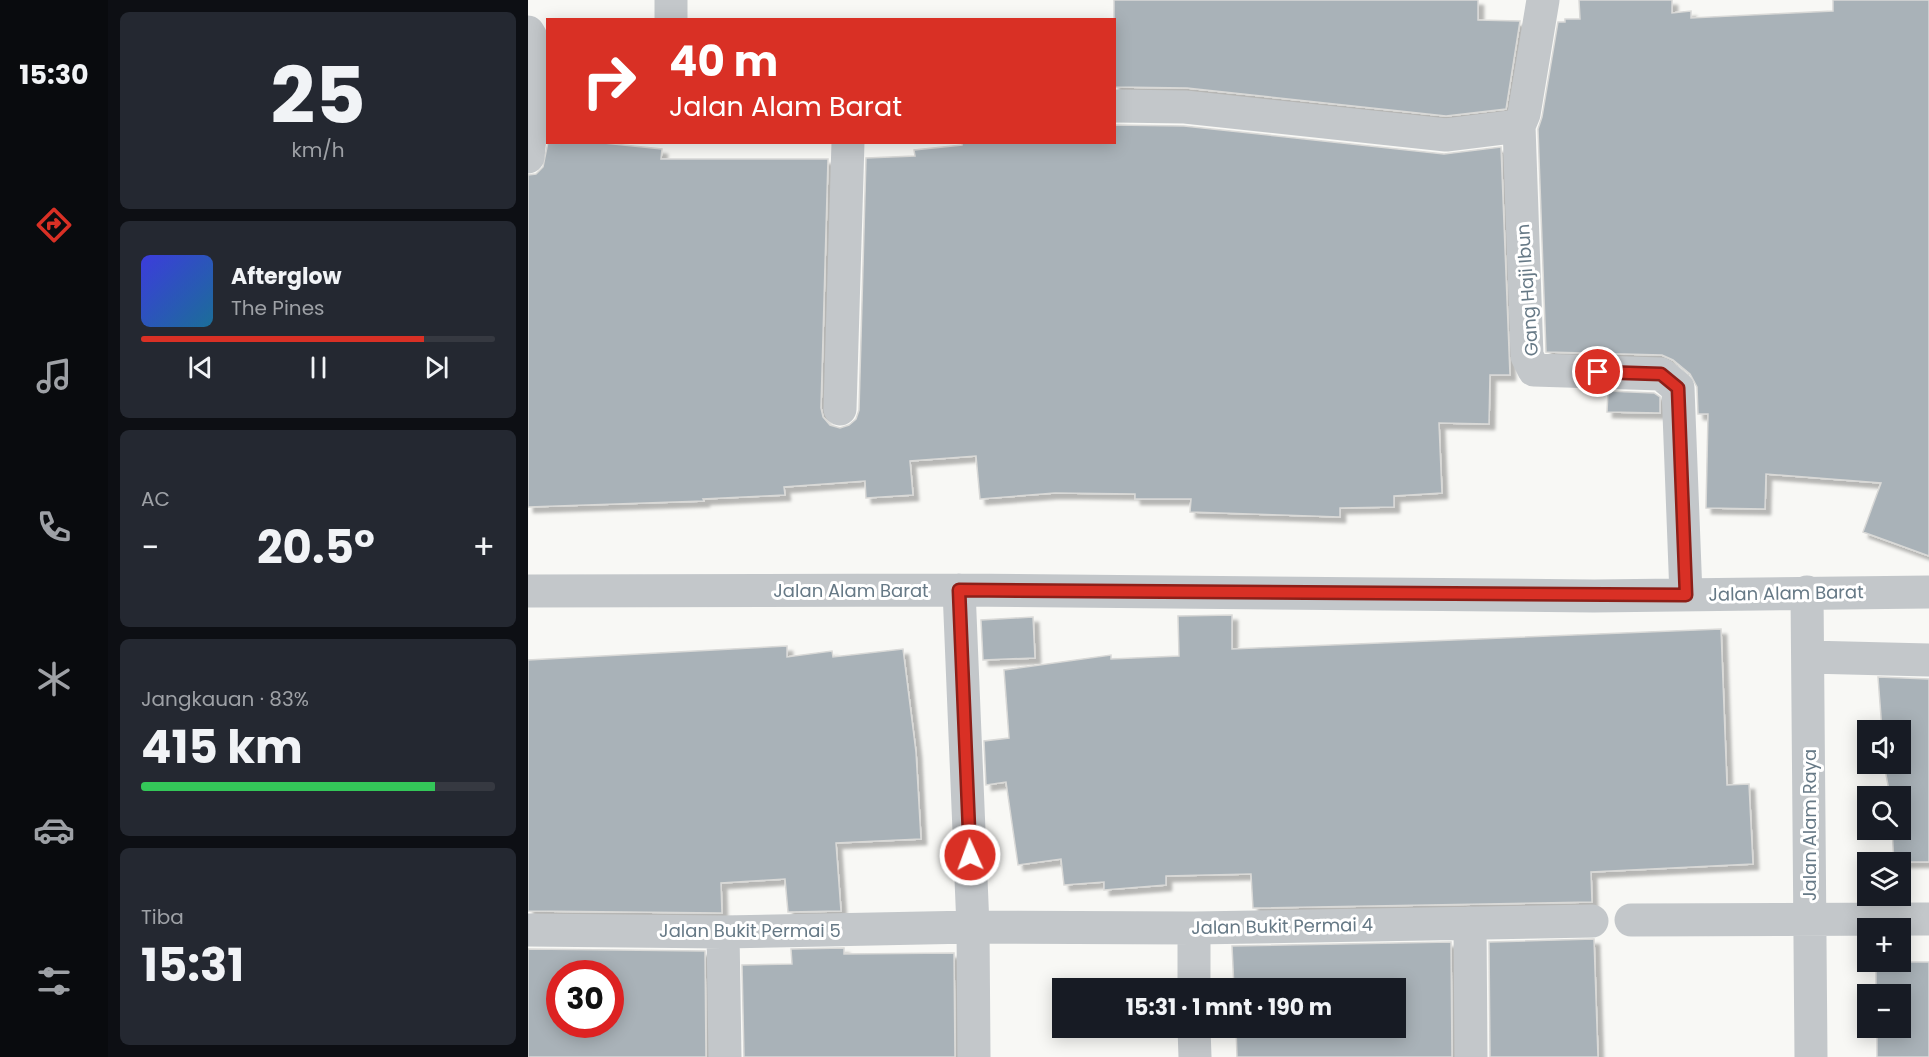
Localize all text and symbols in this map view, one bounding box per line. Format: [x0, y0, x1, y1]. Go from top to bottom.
text: 40 m [669, 32, 778, 91]
text: 25 [270, 41, 366, 150]
icon: right [570, 42, 648, 120]
text: 15:30 [19, 56, 89, 93]
text: Jalan Alam Barat [669, 88, 902, 125]
text: km/h [291, 136, 345, 164]
icon: directions [33, 204, 75, 246]
street label: Gang Haji Ibun [1510, 223, 1544, 357]
text: Afterglow [231, 261, 342, 292]
text: The Pines [231, 294, 325, 322]
pin [1572, 346, 1623, 397]
icon: previous [184, 351, 217, 384]
icon: pause [302, 351, 335, 384]
icon: next [420, 351, 453, 384]
icon: music [33, 355, 75, 397]
icon: arrive [1581, 355, 1614, 388]
text: AC [141, 485, 170, 513]
icon: phone [33, 506, 75, 548]
text: 20.5° [257, 516, 375, 579]
text: − [141, 524, 159, 571]
text: + [472, 524, 495, 571]
street label: Jalan Alam Barat [773, 578, 929, 603]
street label: Jalan Alam Barat [1708, 579, 1864, 607]
icon: climate [33, 658, 75, 700]
text: Jangkauan · 83% [141, 685, 309, 713]
text: 415 km [141, 716, 303, 779]
map controls [1857, 720, 1911, 1038]
button: sound [1857, 720, 1911, 774]
street label: Jalan Alam Raya [1797, 749, 1822, 901]
button: search [1857, 786, 1911, 840]
icon: car [33, 809, 75, 851]
position arrow [938, 823, 1002, 887]
button: layers [1857, 852, 1911, 906]
text: Tiba [141, 903, 184, 931]
street label: Jalan Bukit Permai 4 [1191, 912, 1373, 940]
street label: Jalan Bukit Permai 5 [659, 918, 841, 943]
button: + [1857, 918, 1911, 972]
text: 15:31 [141, 934, 244, 997]
icon: filters [33, 960, 75, 1002]
speed limit sign: 30 [546, 960, 624, 1038]
button: − [1857, 984, 1911, 1038]
text: 15:31 · 1 mnt · 190 m [1126, 992, 1332, 1023]

